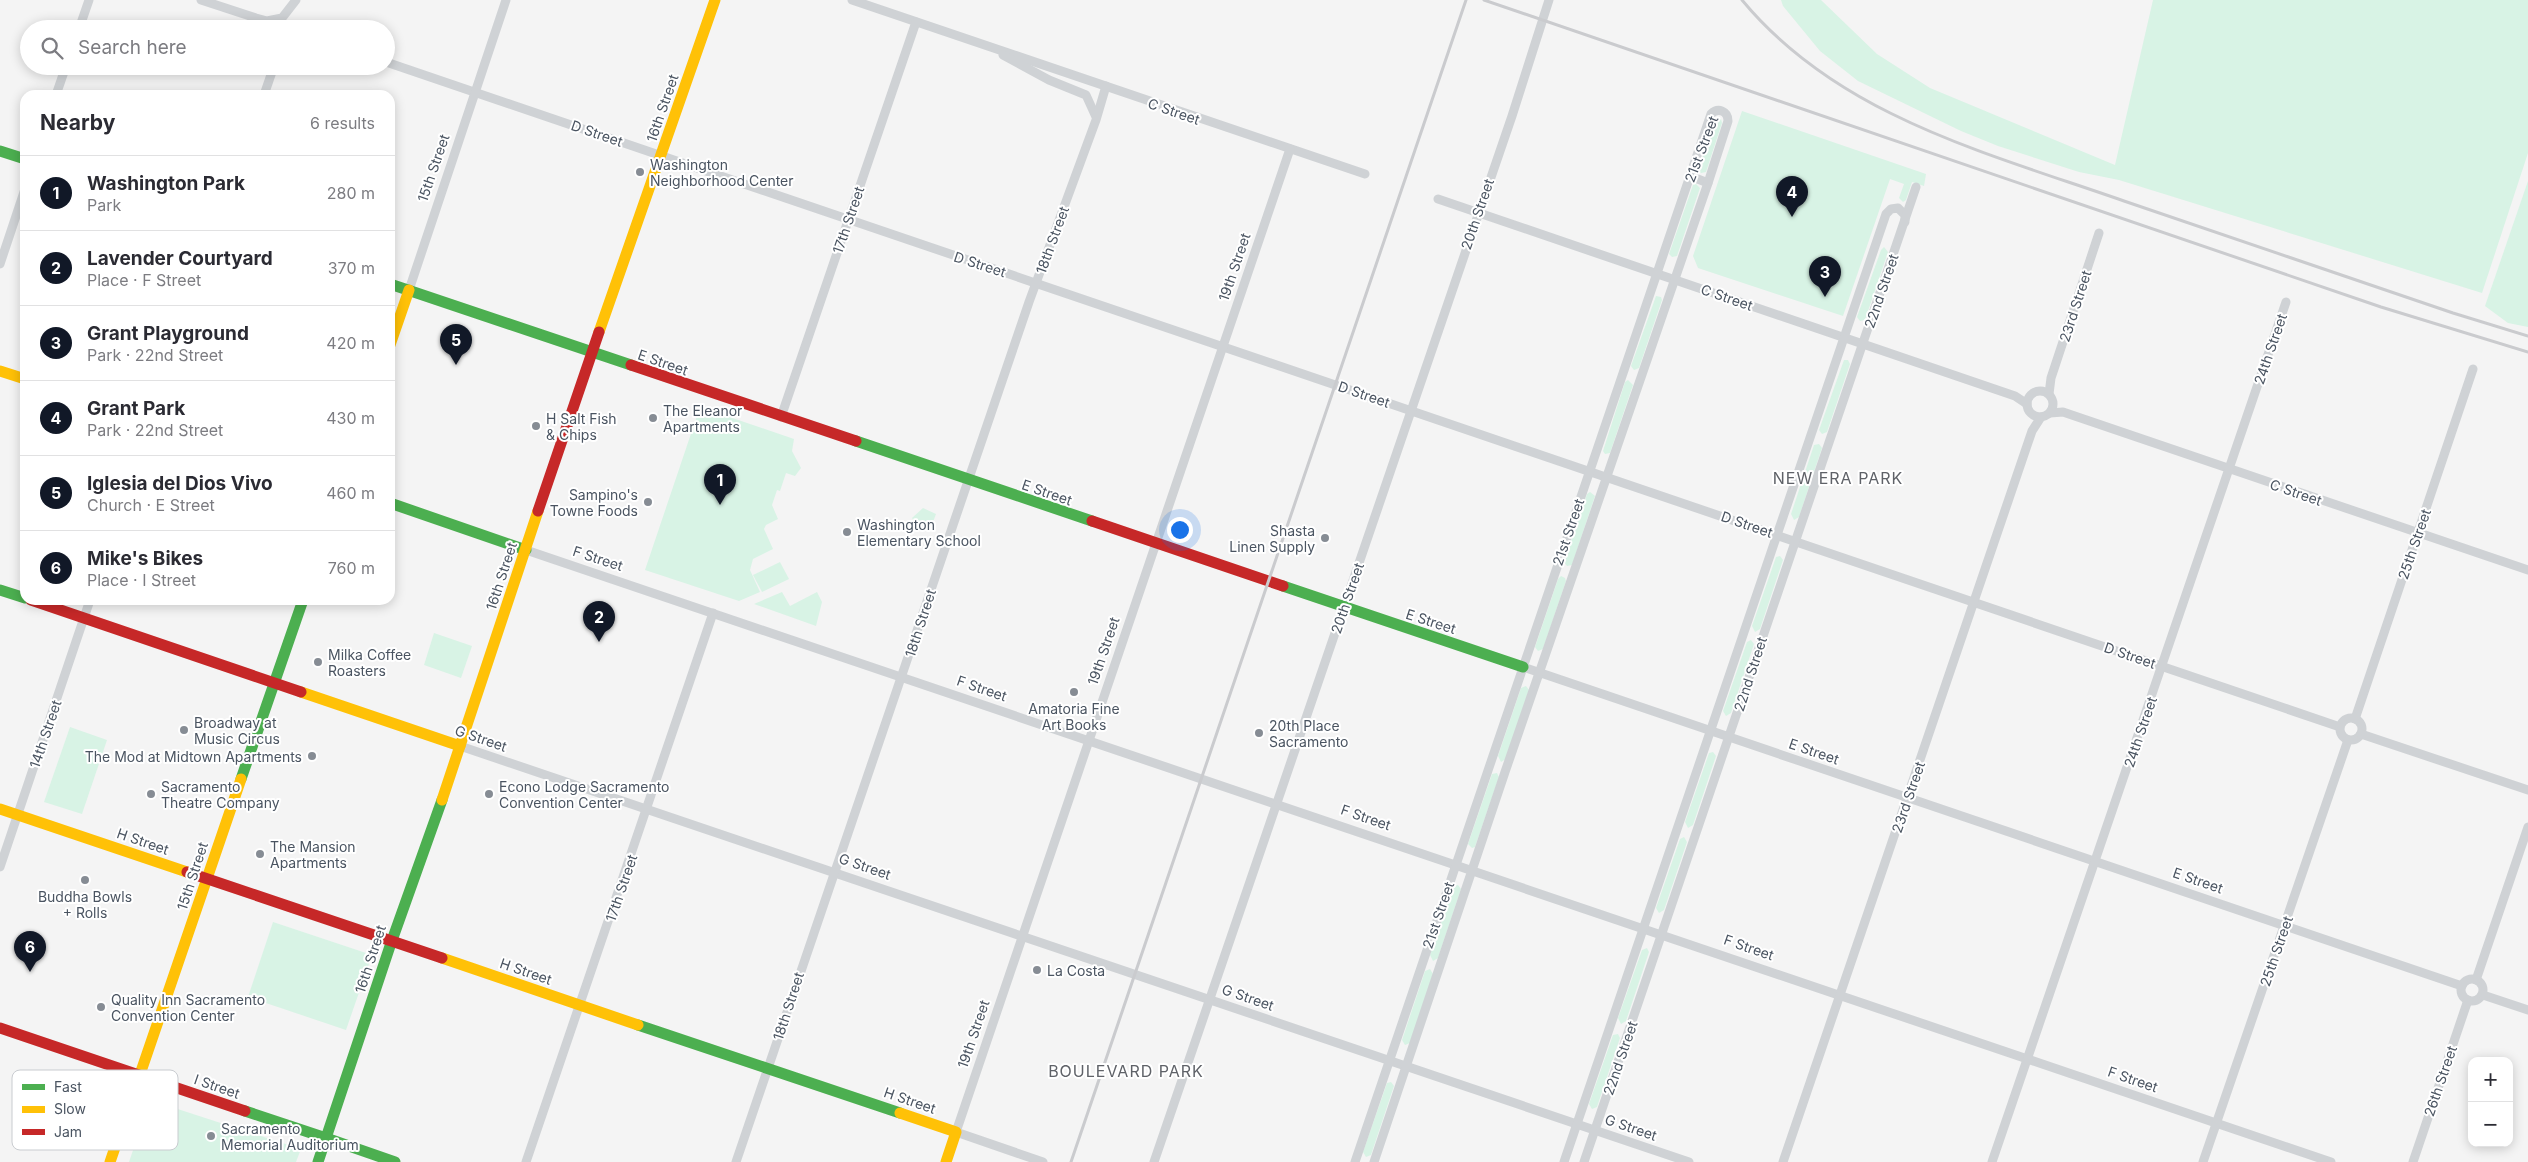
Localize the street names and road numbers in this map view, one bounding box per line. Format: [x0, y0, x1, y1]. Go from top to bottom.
street label: 16th Street [642, 71, 682, 144]
street label: C Street [1146, 94, 1203, 128]
street label: 21st Street [1681, 113, 1722, 185]
street label: D Street [569, 116, 625, 150]
street label: 15th Street [413, 132, 453, 204]
street label: 20th Street [1457, 176, 1497, 252]
street label: 17th Street [829, 184, 868, 256]
street label: 18th Street [1032, 204, 1072, 276]
street label: 19th Street [1214, 230, 1254, 303]
street label: D Street [952, 248, 1008, 280]
street label: 22nd Street [1860, 251, 1902, 330]
street label: 23rd Street [2055, 268, 2095, 344]
street label: C Street [1699, 280, 1756, 314]
street label: 24th Street [2250, 311, 2290, 387]
street label: E Street [636, 346, 691, 379]
street label: D Street [1336, 377, 1392, 411]
street label: C Street [2268, 475, 2325, 509]
street label: E Street [1020, 476, 1075, 509]
street label: 21st Street [1549, 496, 1588, 568]
street label: 25th Street [2394, 506, 2434, 581]
street label: D Street [1719, 507, 1775, 541]
street label: 16th Street [482, 539, 520, 612]
street label: F Street [571, 542, 626, 574]
street label: 20th Street [1327, 560, 1367, 636]
street label: 18th Street [901, 586, 939, 659]
street label: E Street [1404, 605, 1459, 637]
street label: 19th Street [1083, 614, 1123, 687]
street label: 22nd Street [1730, 634, 1770, 713]
street label: D Street [2102, 638, 2158, 672]
street label: F Street [955, 672, 1010, 705]
street label: 24th Street [2120, 694, 2160, 770]
street label: 14th Street [25, 697, 65, 770]
street label: G Street [453, 721, 510, 755]
street label: E Street [1787, 735, 1842, 768]
street label: 23rd Street [1888, 759, 1928, 835]
street label: F Street [1339, 801, 1394, 834]
street label: H Street [115, 824, 172, 858]
street label: 15th Street [173, 839, 211, 912]
street label: G Street [837, 849, 894, 883]
street label: 17th Street [602, 852, 641, 924]
street label: E Street [2171, 864, 2226, 897]
street label: 21st Street [1419, 879, 1458, 951]
street label: 25th Street [2256, 913, 2296, 988]
street label: 16th Street [351, 922, 389, 995]
street label: F Street [1722, 931, 1777, 964]
street label: H Street [498, 954, 555, 988]
street label: 18th Street [769, 969, 807, 1042]
street label: G Street [1220, 980, 1277, 1014]
street label: 19th Street [953, 997, 993, 1070]
street label: 22nd Street [1599, 1018, 1641, 1097]
street label: 26th Street [2420, 1043, 2460, 1119]
street label: F Street [2106, 1063, 2161, 1096]
street label: I Street [192, 1070, 242, 1102]
street label: H Street [882, 1083, 939, 1117]
street label: G Street [1603, 1110, 1660, 1144]

